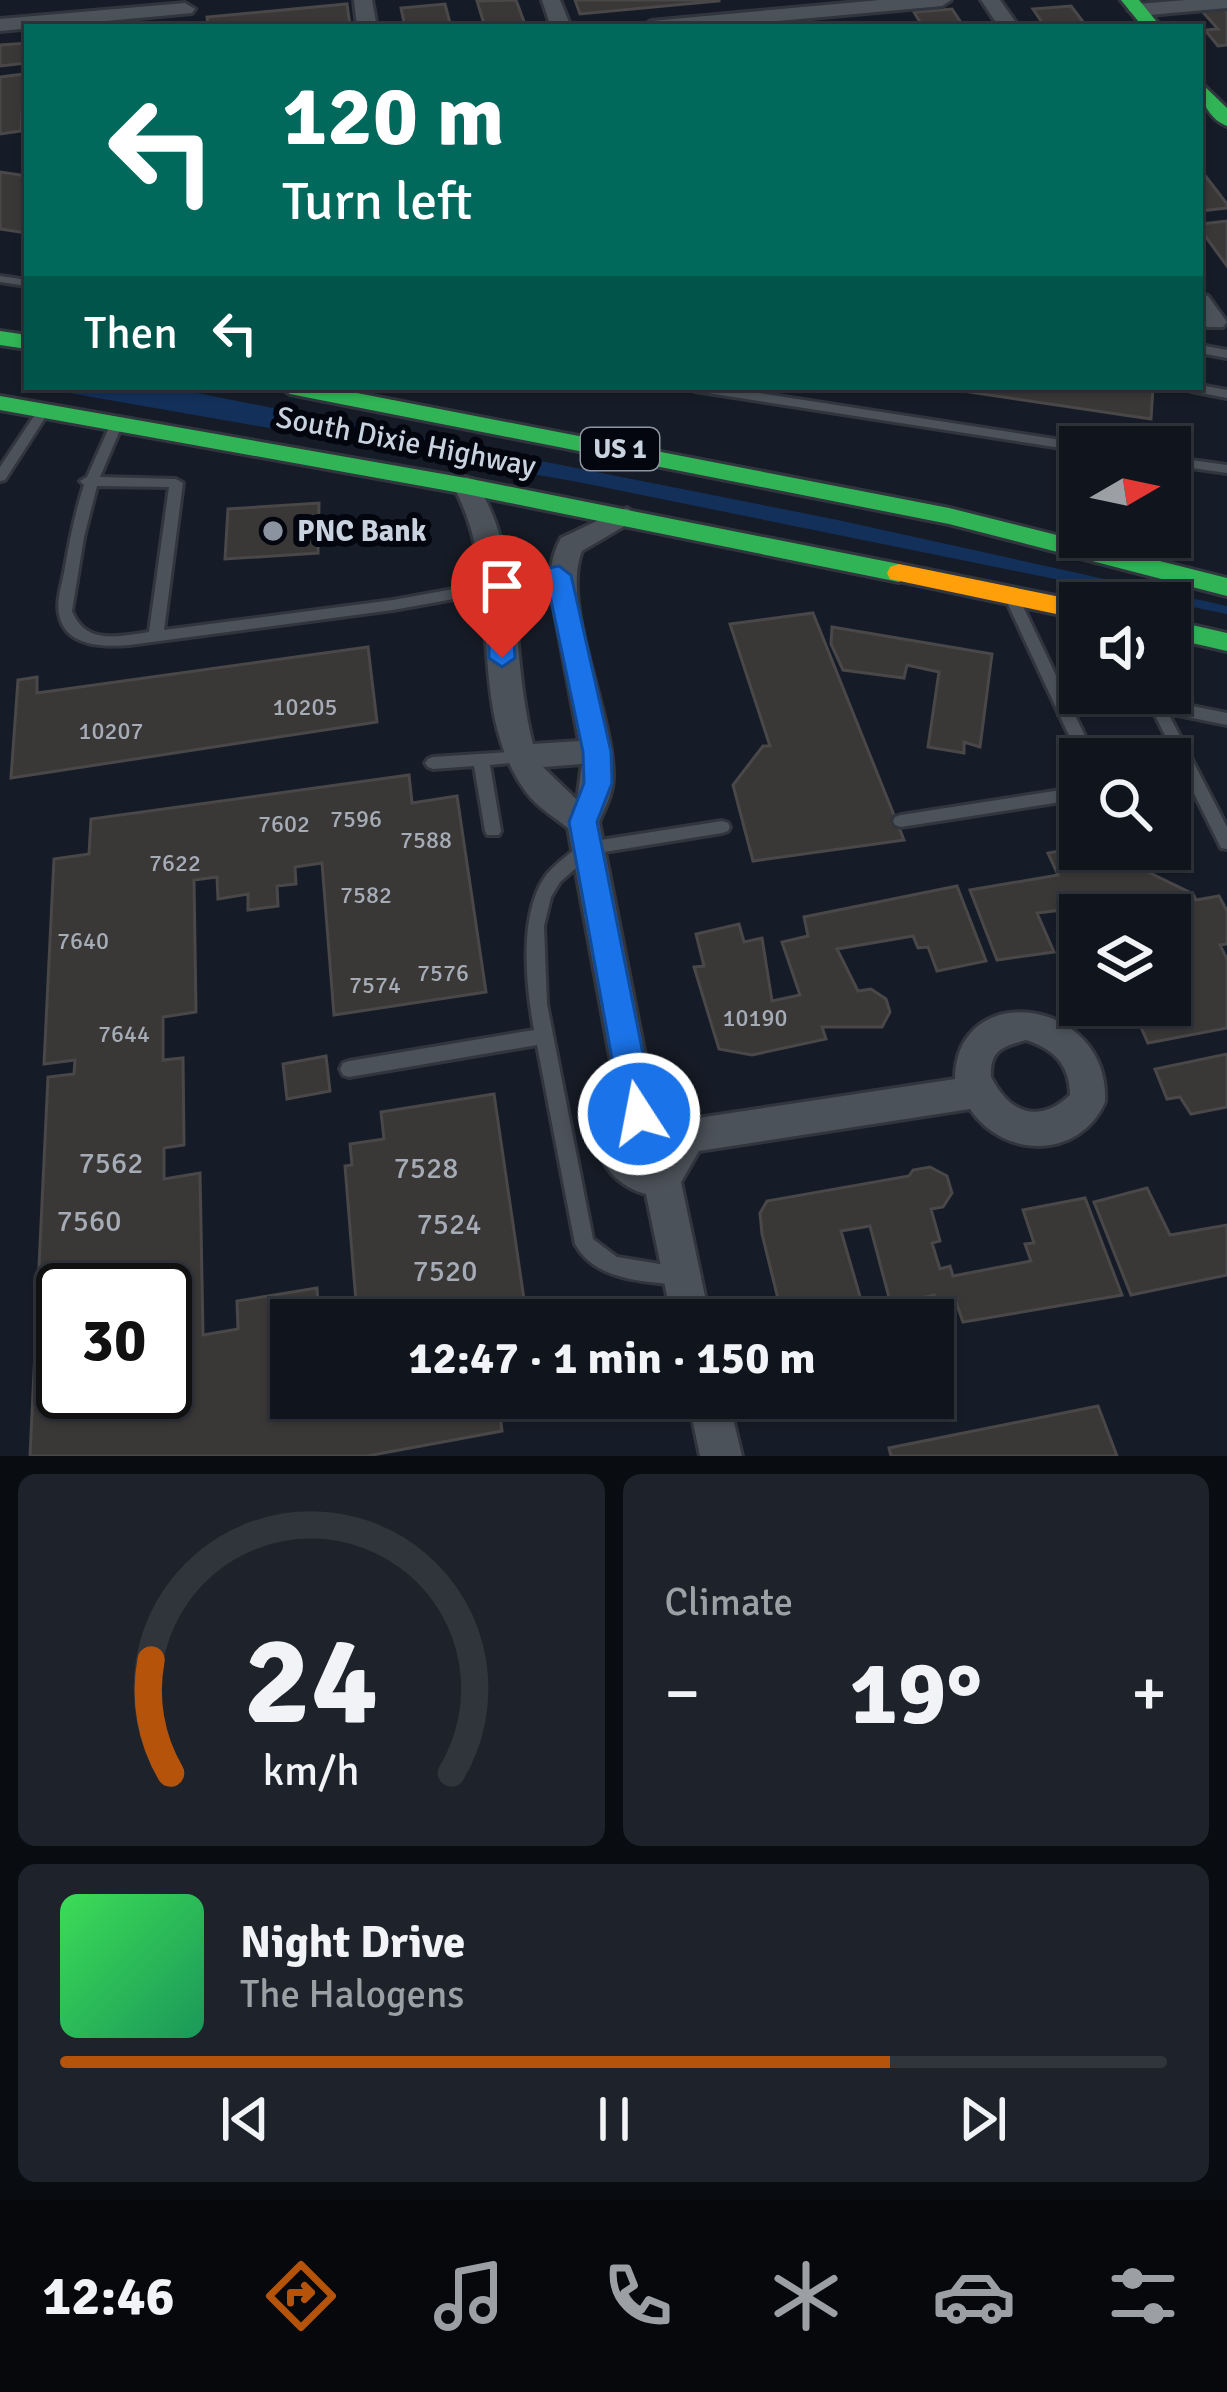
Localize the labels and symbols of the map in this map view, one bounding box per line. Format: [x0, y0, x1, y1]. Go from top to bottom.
street label: South Dixie Highway [273, 399, 539, 485]
north arrow [1059, 426, 1191, 558]
road number: US 1 [581, 428, 659, 470]
place label: PNC Bank [297, 513, 427, 550]
marker: PNC Bank [260, 518, 286, 544]
pin [451, 535, 553, 658]
house number: 10205 [273, 692, 337, 722]
house number: 10207 [79, 716, 143, 746]
house number: 7596 [330, 804, 382, 834]
house number: 7602 [258, 809, 310, 839]
house number: 7588 [400, 825, 452, 855]
house number: 7622 [149, 848, 201, 878]
house number: 7582 [340, 880, 392, 910]
house number: 7640 [57, 926, 109, 956]
house number: 7576 [417, 958, 469, 988]
house number: 7574 [349, 970, 401, 1000]
house number: 10190 [723, 1003, 787, 1033]
house number: 7644 [98, 1019, 150, 1049]
position arrow [576, 1051, 702, 1177]
house number: 7562 [79, 1145, 143, 1182]
house number: 7528 [394, 1150, 458, 1187]
house number: 7560 [57, 1203, 121, 1240]
house number: 7524 [417, 1206, 481, 1243]
house number: 7520 [413, 1253, 477, 1290]
speed limit sign: 30 [36, 1263, 192, 1419]

